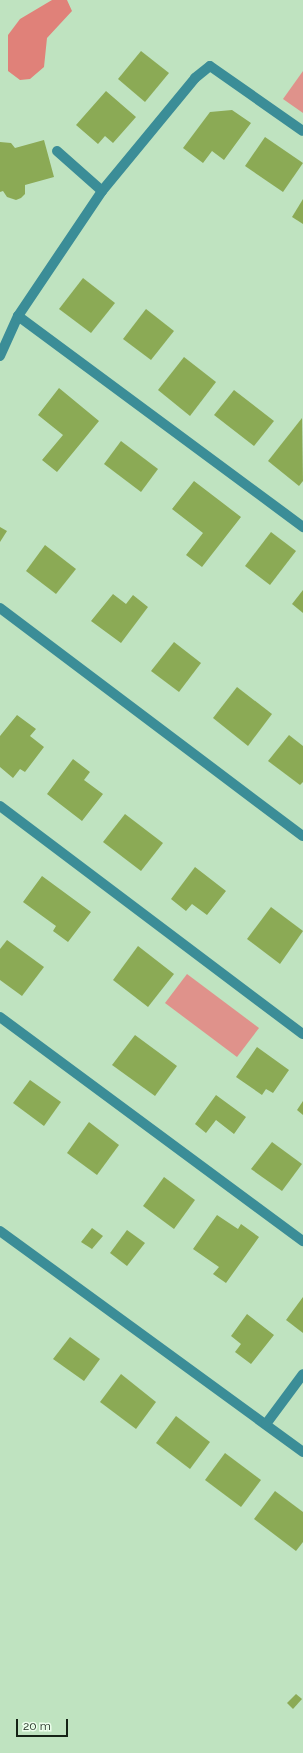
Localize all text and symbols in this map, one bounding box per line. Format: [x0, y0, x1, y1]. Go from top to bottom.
scale bar [18, 1711, 70, 1737]
text: 20 m [23, 1719, 51, 1733]

